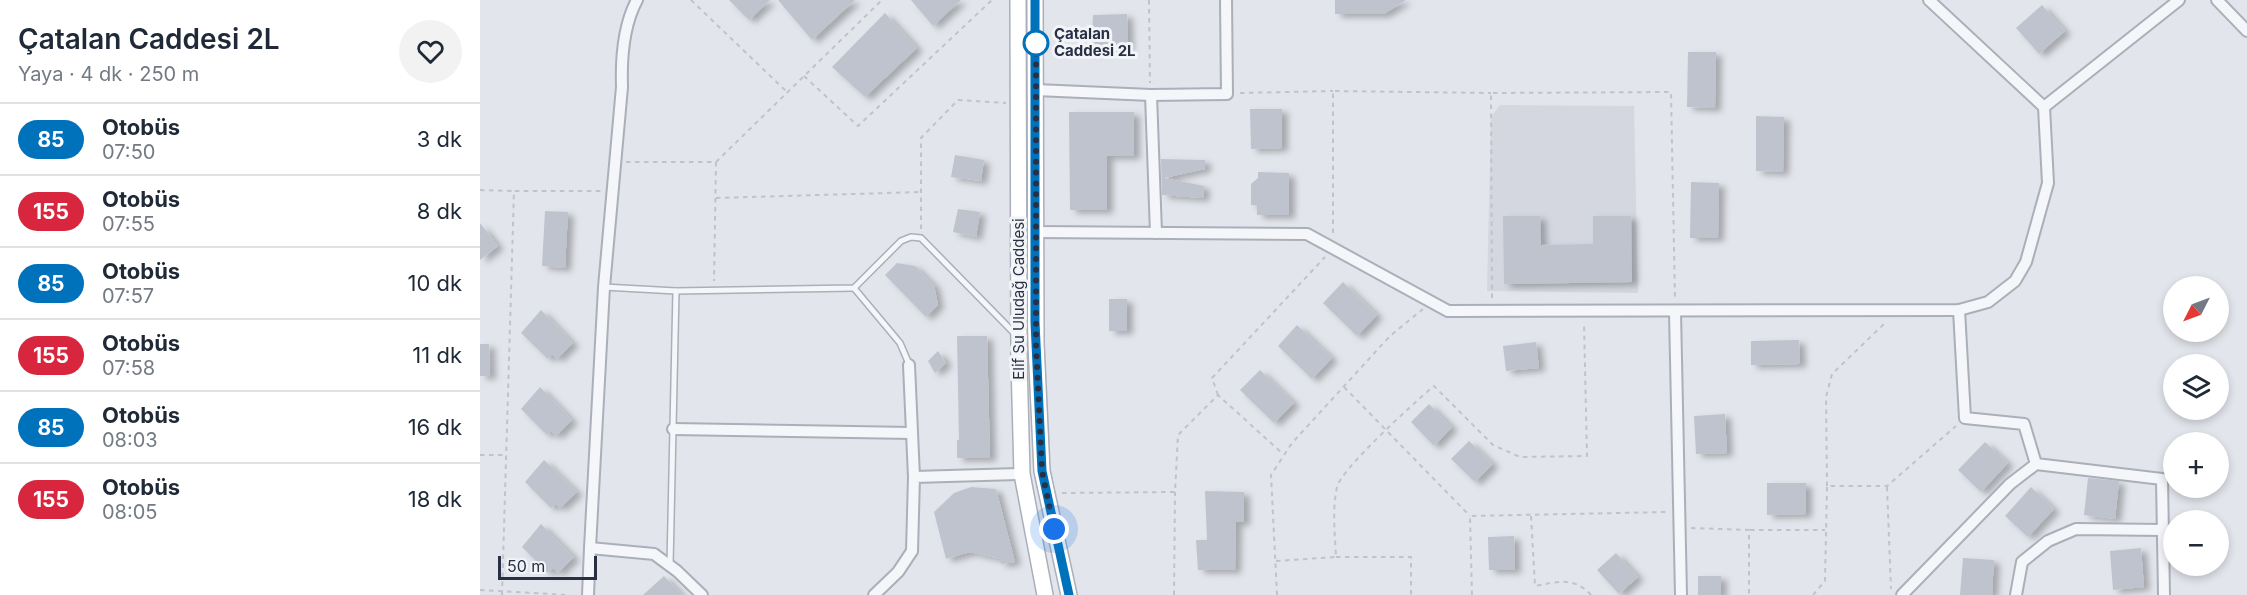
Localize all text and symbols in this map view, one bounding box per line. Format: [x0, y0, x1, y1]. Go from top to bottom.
button: heart [399, 20, 462, 83]
text: Çatalan Caddesi 2L [18, 22, 280, 56]
place label: Çatalan Caddesi 2L [1054, 24, 1136, 60]
marker: Çatalan Caddesi 2L [1023, 30, 1049, 56]
text: Yaya · 4 dk · 250 m [18, 62, 199, 86]
text: Otobüs [102, 114, 180, 140]
text: 3 dk [417, 126, 462, 152]
text: 85 [37, 127, 65, 152]
text: 07:50 [102, 140, 155, 164]
text: Otobüs [102, 186, 180, 212]
text: 8 dk [417, 198, 462, 224]
text: 155 [33, 199, 69, 224]
text: 07:55 [102, 212, 155, 236]
street label: Elif Su Uludağ Caddesi [1009, 218, 1028, 380]
text: Otobüs [102, 258, 180, 284]
text: 10 dk [407, 270, 462, 296]
text: 85 [37, 271, 65, 296]
north arrow [2163, 276, 2229, 342]
map controls [2163, 276, 2229, 576]
text: 07:57 [102, 284, 154, 308]
text: Otobüs [102, 330, 180, 356]
text: 11 dk [412, 342, 462, 368]
text: 155 [33, 343, 69, 368]
button: layers [2163, 354, 2229, 420]
text: 07:58 [102, 356, 155, 380]
text: Otobüs [102, 402, 180, 428]
text: 16 dk [408, 414, 462, 440]
text: 85 [37, 415, 65, 440]
text: 08:03 [102, 428, 158, 452]
button: + [2163, 432, 2229, 498]
text: Otobüs [102, 474, 180, 500]
text: 18 dk [408, 486, 462, 512]
text: 155 [33, 487, 69, 512]
text: 08:05 [102, 500, 158, 524]
button: − [2163, 510, 2229, 576]
your location [1039, 514, 1069, 544]
scale bar [498, 553, 597, 580]
text: 50 m [507, 556, 545, 576]

